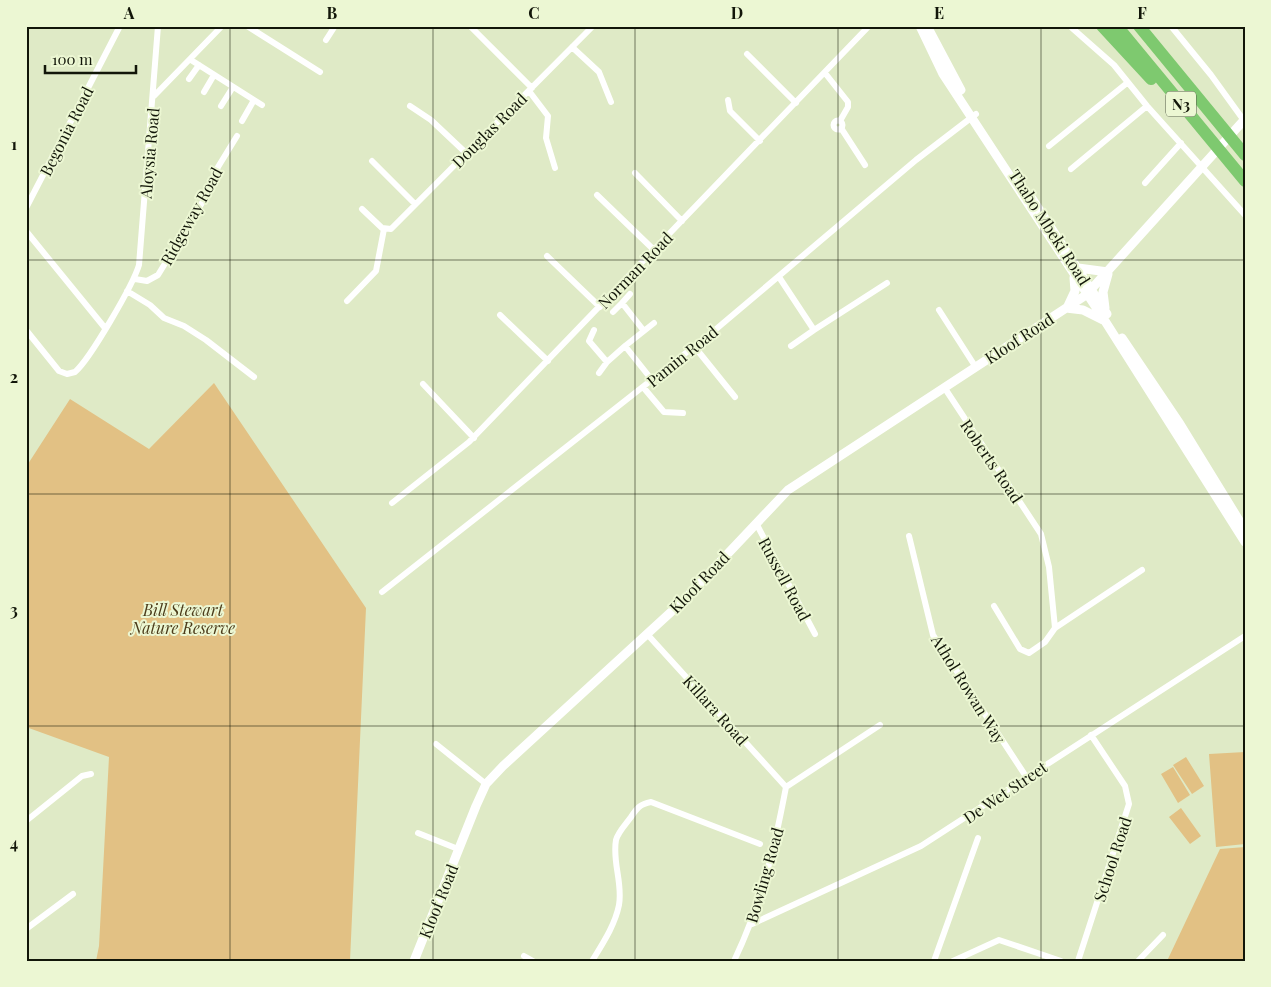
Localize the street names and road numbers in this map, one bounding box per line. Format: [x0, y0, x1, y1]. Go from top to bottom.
street label: Begonia Road [35, 83, 97, 179]
street label: Douglas Road [447, 88, 531, 172]
road number: N3 [1166, 92, 1196, 116]
street label: Aloysia Road [134, 107, 163, 200]
street label: Ridgeway Road [155, 163, 227, 269]
street label: Thabo Mbeki Road [1005, 165, 1095, 289]
street label: Norman Road [593, 227, 677, 313]
street label: Kloof Road [981, 308, 1057, 368]
street label: Pamin Road [642, 321, 722, 391]
street label: Roberts Road [956, 415, 1028, 507]
street label: Russell Road [754, 534, 816, 624]
street label: Kloof Road [664, 547, 734, 617]
street label: Athol Rowan Way [927, 630, 1011, 747]
street label: Killara Road [679, 670, 753, 750]
street label: De Wet Street [959, 756, 1051, 828]
street label: School Road [1088, 814, 1136, 904]
street label: Bowling Road [740, 825, 788, 925]
street label: Kloof Road [414, 861, 462, 941]

